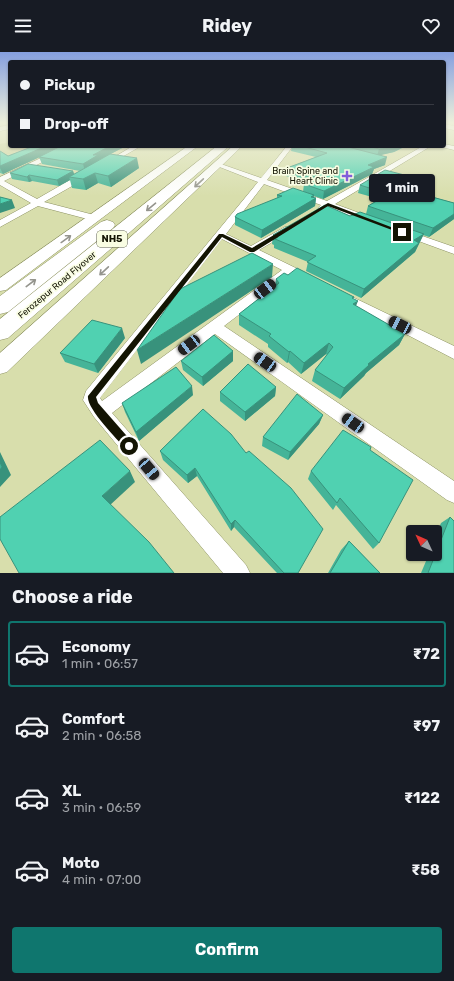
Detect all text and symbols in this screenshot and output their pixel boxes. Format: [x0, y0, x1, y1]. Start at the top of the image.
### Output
icon: menu [12, 15, 34, 37]
text: Ridey [202, 15, 252, 37]
icon: heart [420, 15, 442, 37]
text: Pickup [44, 76, 95, 94]
text: Drop-off [44, 115, 108, 133]
place label: Brain Spine and Heart Clinic [272, 166, 338, 186]
marker: Brain Spine and Heart Clinic [341, 170, 353, 182]
callout: 1 min [369, 174, 435, 202]
one-way arrow [194, 178, 205, 187]
text: 1 min [385, 180, 419, 195]
one-way arrow [146, 202, 156, 211]
route end [393, 223, 411, 241]
road number: NH5 [97, 231, 127, 247]
one-way arrow [60, 235, 71, 243]
street label: Ferozepur Road Flyover [16, 249, 98, 320]
one-way arrow [98, 266, 109, 275]
car [252, 277, 278, 301]
one-way arrow [25, 279, 36, 288]
car [387, 314, 413, 336]
car [176, 333, 202, 357]
car [252, 350, 278, 374]
car [340, 411, 366, 435]
route start [120, 437, 138, 455]
car [137, 456, 161, 482]
north arrow [406, 525, 442, 561]
map controls [406, 525, 442, 561]
text: Choose a ride [12, 586, 133, 608]
icon: car [14, 636, 50, 672]
text: Economy [62, 638, 131, 656]
text: ₹72 [413, 645, 440, 663]
text: 1 min · 06:57 [62, 656, 138, 671]
icon: car [14, 708, 50, 744]
text: Comfort [62, 710, 125, 728]
text: ₹97 [413, 717, 440, 735]
text: 2 min · 06:58 [62, 728, 141, 743]
icon: car [14, 780, 50, 816]
text: XL [62, 782, 81, 800]
text: ₹122 [404, 789, 440, 807]
text: 3 min · 06:59 [62, 800, 141, 815]
icon: car [14, 852, 50, 888]
text: Moto [62, 854, 100, 872]
text: ₹58 [411, 861, 440, 879]
text: 4 min · 07:00 [62, 872, 141, 887]
button: Confirm [12, 927, 442, 973]

